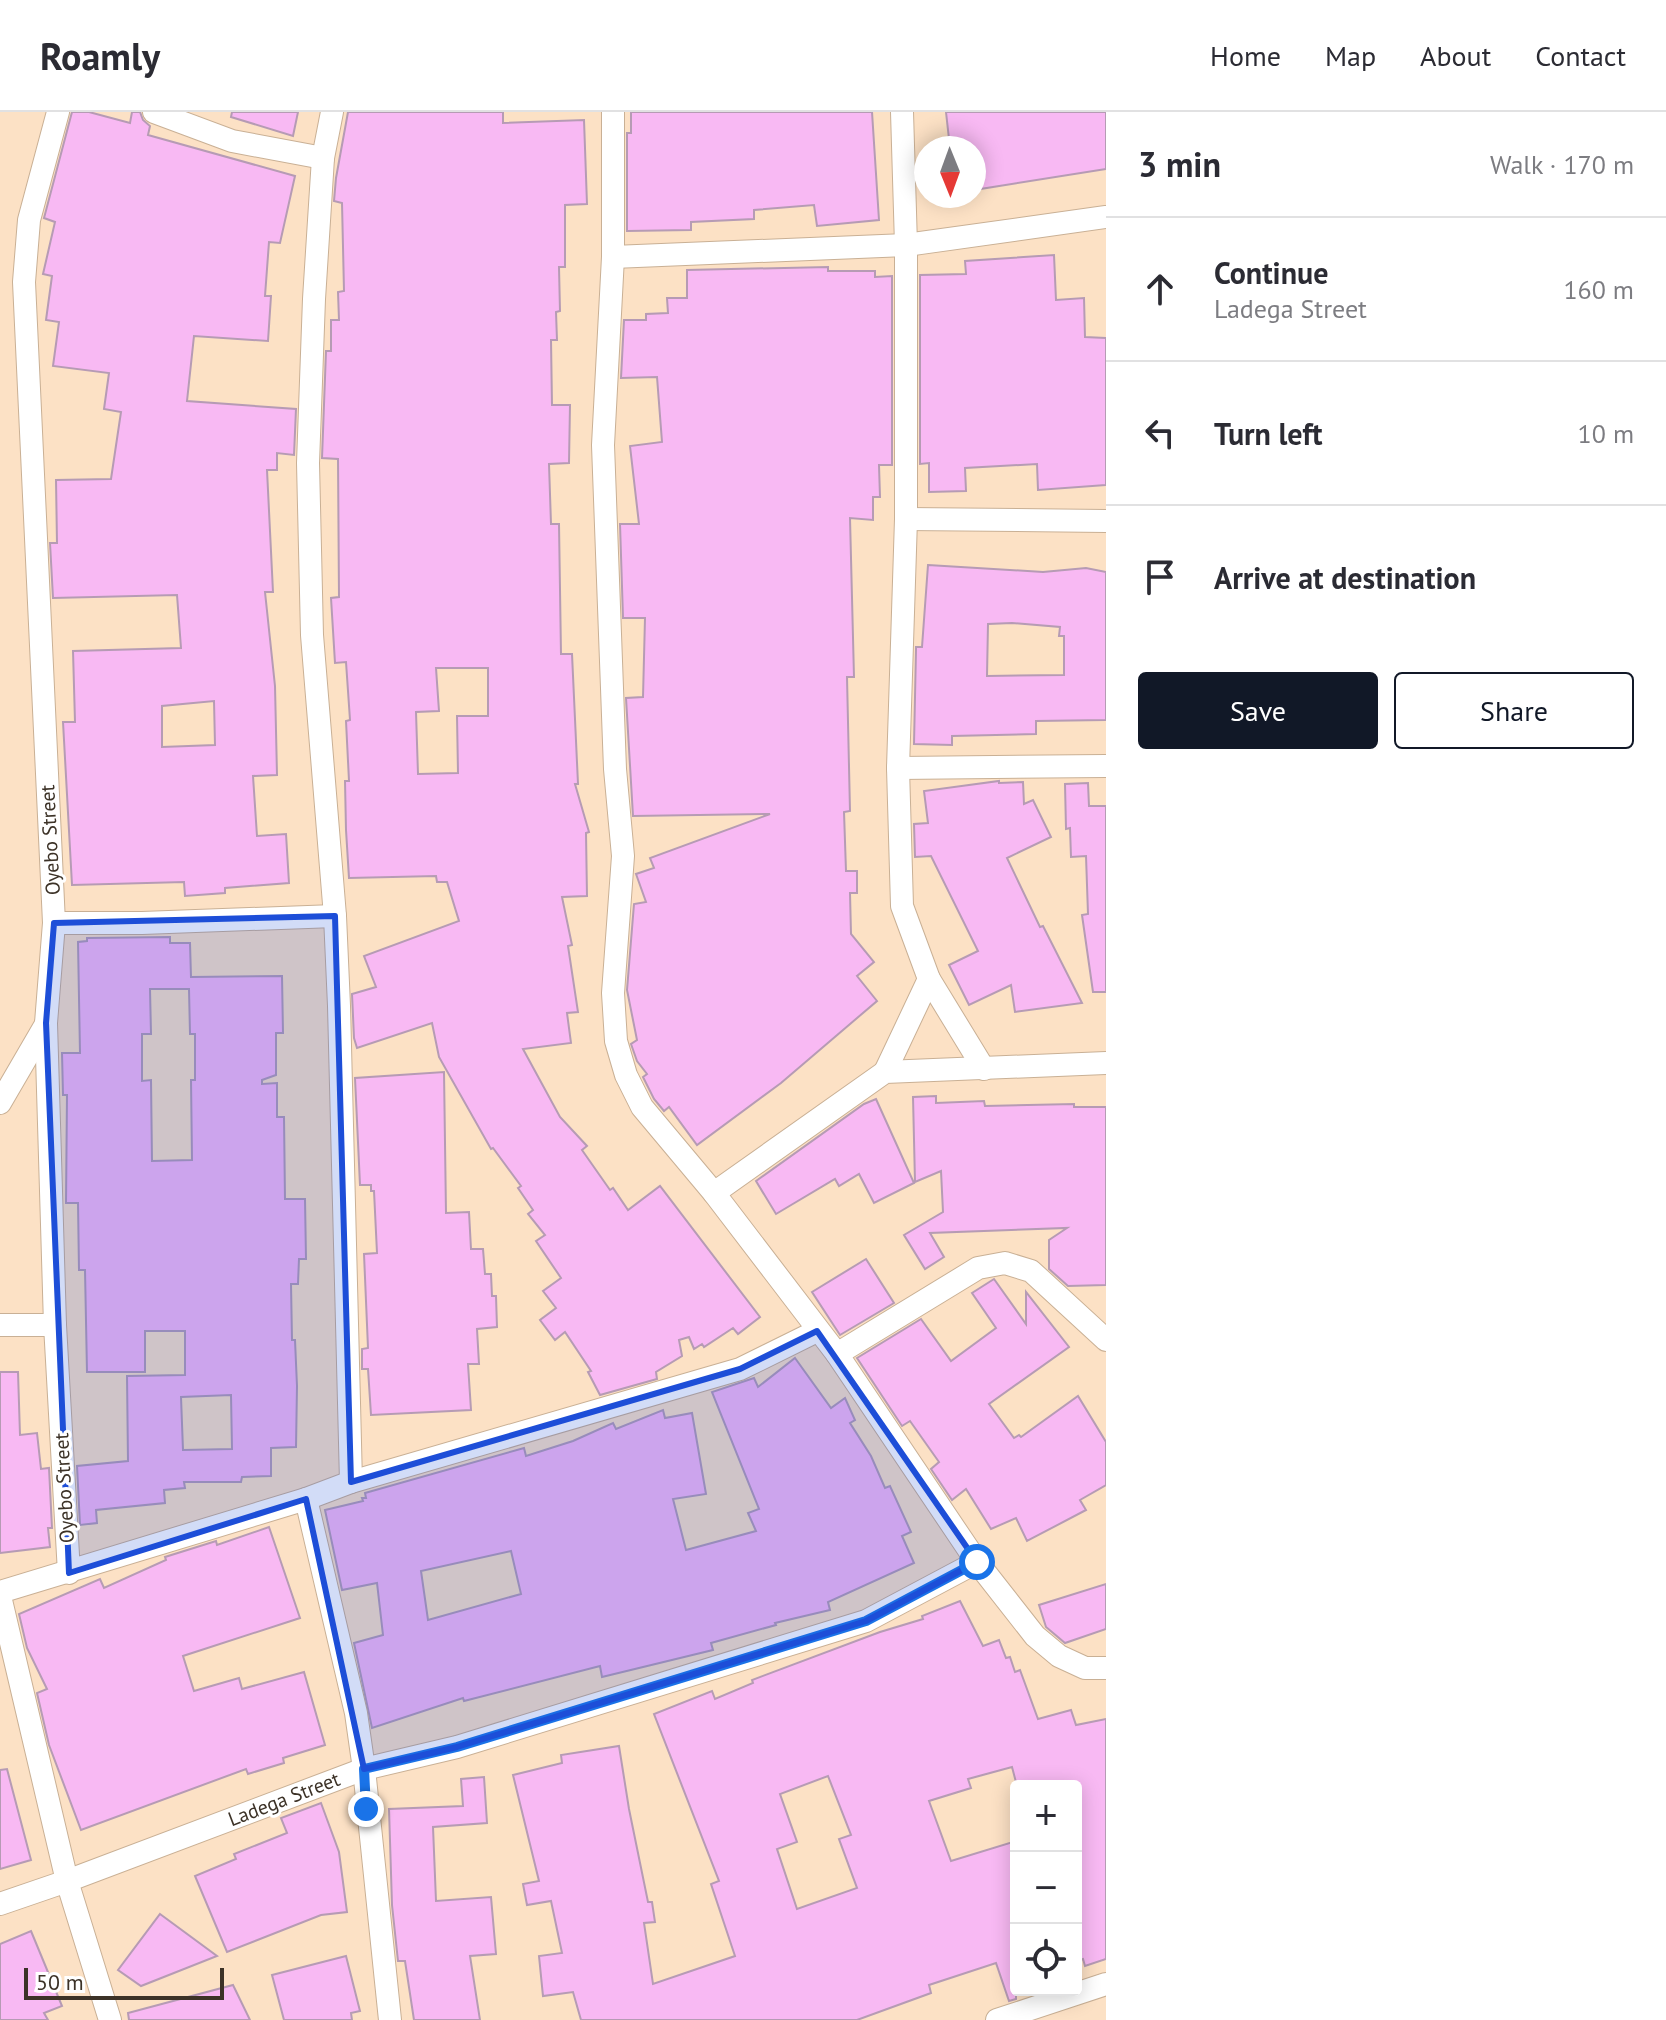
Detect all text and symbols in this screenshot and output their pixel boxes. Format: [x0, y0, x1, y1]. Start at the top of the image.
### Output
text: Roamly [40, 31, 160, 80]
text: Home [1210, 37, 1281, 74]
text: Map [1325, 37, 1376, 74]
text: About [1420, 37, 1491, 74]
text: Contact [1535, 37, 1626, 74]
north arrow [914, 136, 986, 208]
text: 3 min [1138, 142, 1221, 186]
text: Walk · 170 m [1490, 148, 1634, 181]
text: Continue [1214, 253, 1328, 292]
icon: ahead [1138, 267, 1182, 311]
text: 160 m [1563, 273, 1634, 306]
text: Ladega Street [1214, 292, 1367, 325]
icon: left [1138, 411, 1182, 455]
text: Turn left [1214, 414, 1322, 453]
text: 10 m [1578, 417, 1634, 450]
icon: arrive [1138, 555, 1182, 599]
text: Arrive at destination [1214, 558, 1476, 597]
button: Save [1138, 672, 1378, 749]
button: Share [1394, 672, 1634, 749]
street label: Oyebo Street [34, 784, 66, 896]
street label: Oyebo Street [48, 1432, 80, 1544]
route start [959, 1544, 995, 1580]
street label: Ladega Street [224, 1766, 344, 1832]
map controls [1010, 1780, 1082, 1996]
button: + [1010, 1780, 1082, 1852]
route end [348, 1791, 384, 1827]
button: − [1010, 1852, 1082, 1924]
button: locate [1010, 1924, 1082, 1996]
scale bar [24, 1964, 224, 2000]
text: 50 m [36, 1968, 84, 1996]

